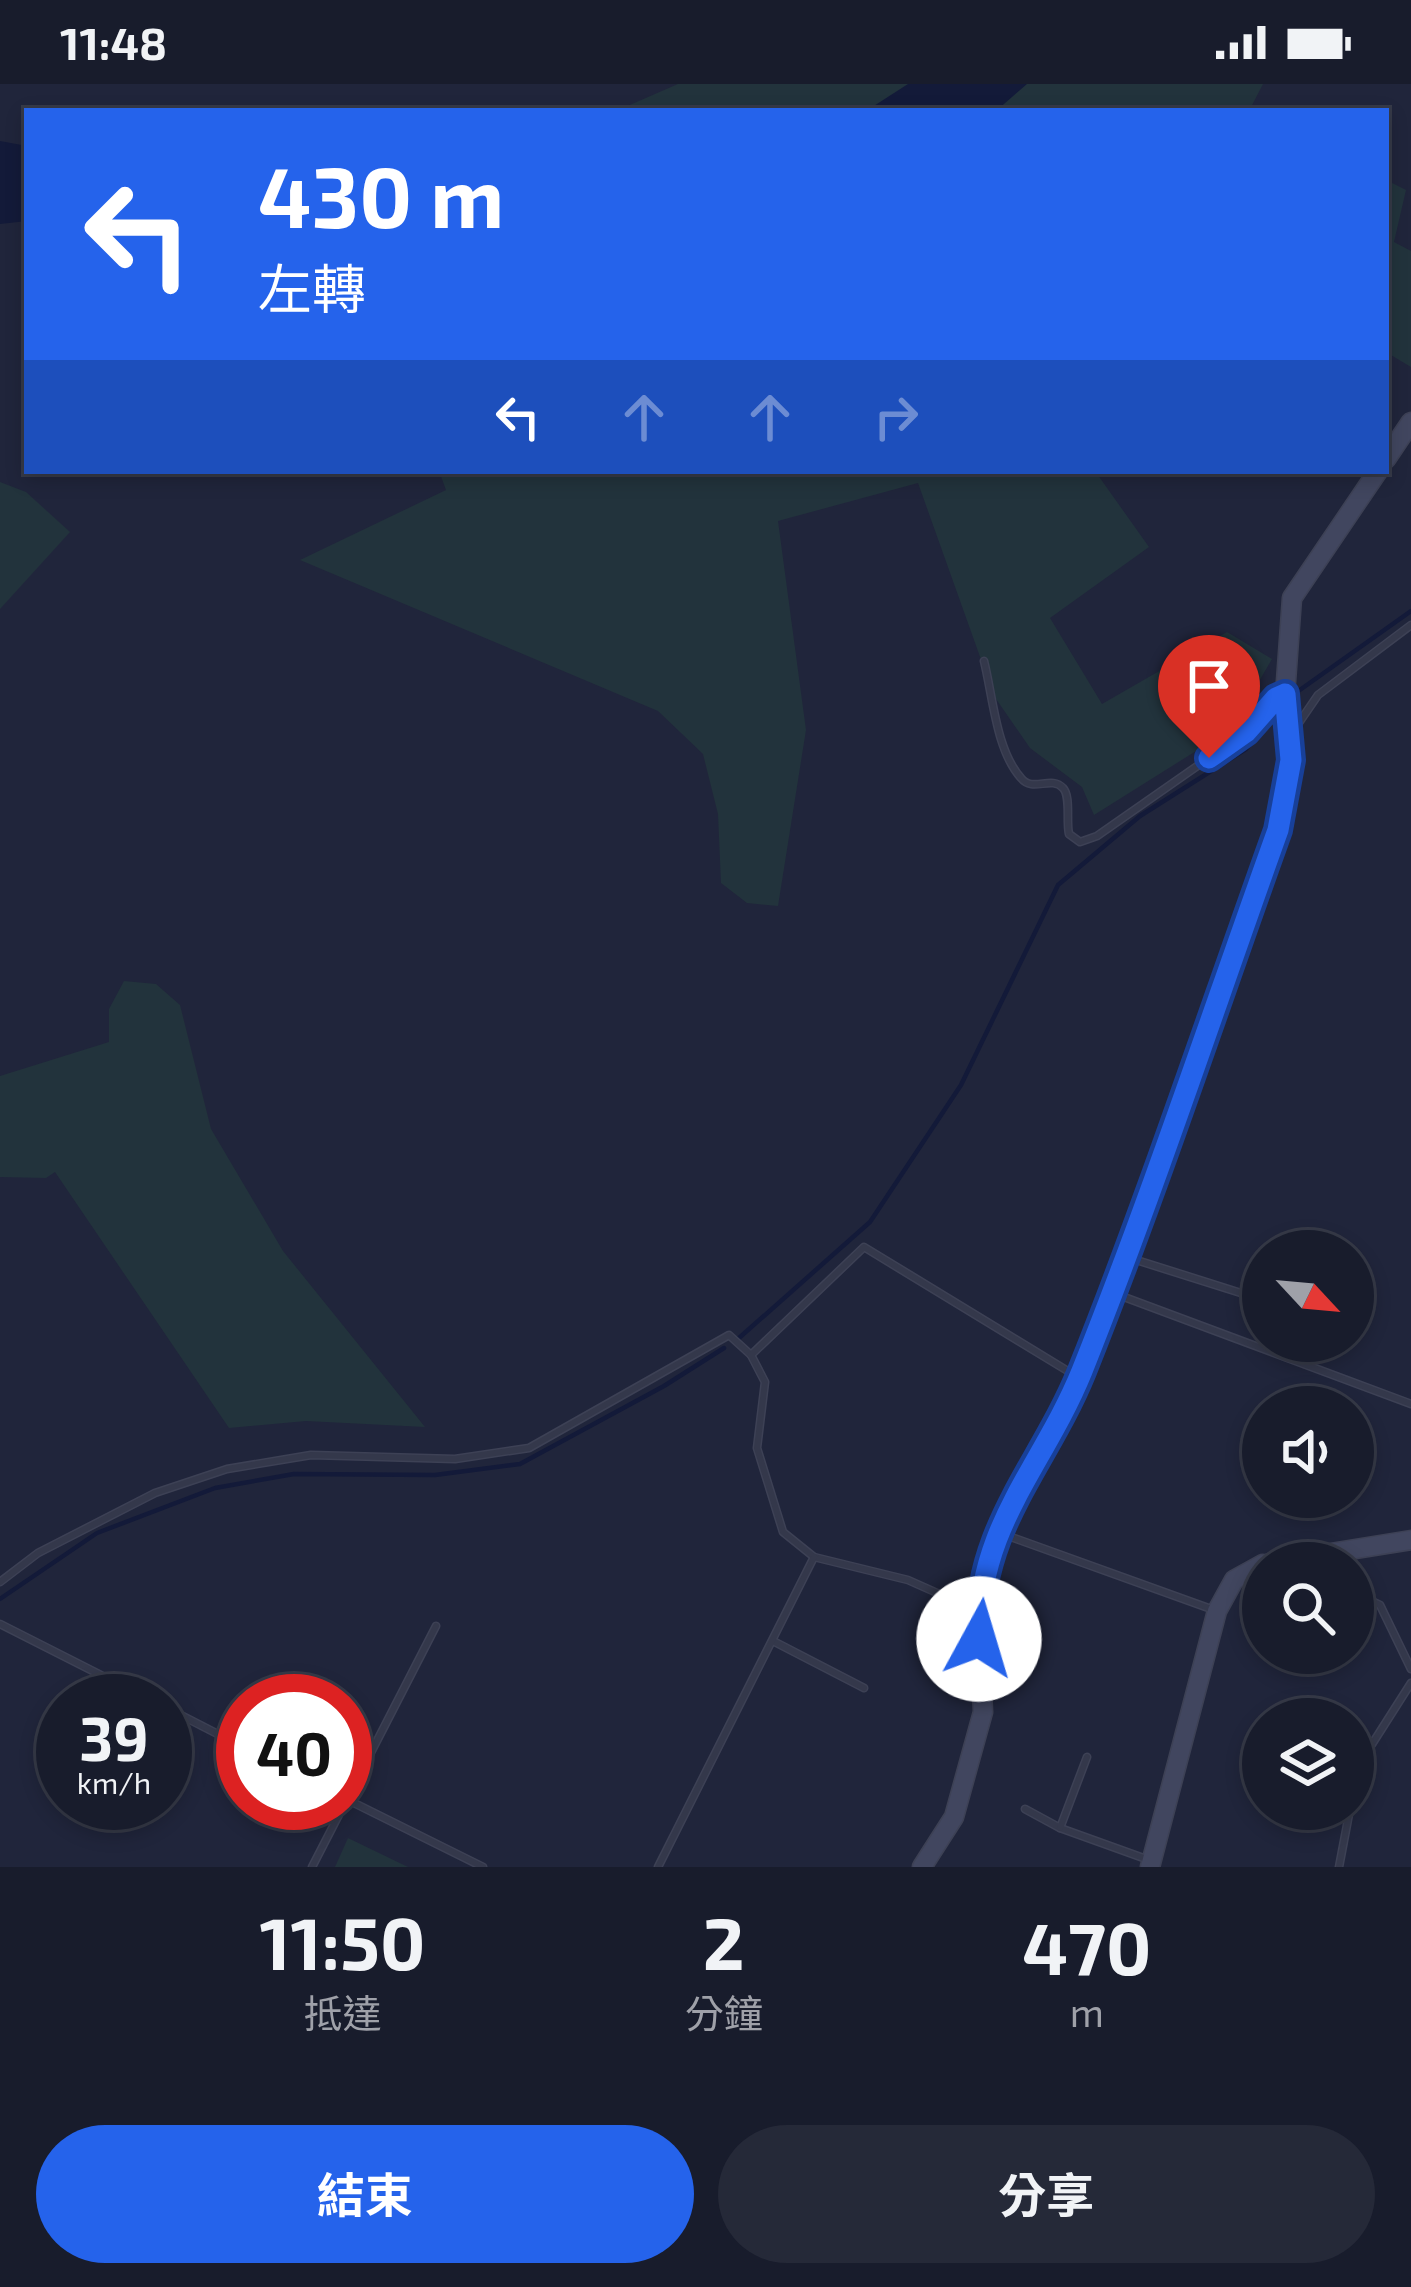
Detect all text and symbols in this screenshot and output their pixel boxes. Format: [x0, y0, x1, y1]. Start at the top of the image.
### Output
text: 11:48 [60, 15, 167, 69]
text: 430 m [258, 144, 504, 245]
icon: left [60, 156, 216, 312]
text: 左轉 [258, 255, 366, 320]
icon: left [485, 384, 551, 450]
icon: ahead [611, 384, 677, 450]
icon: ahead [737, 384, 803, 450]
icon: right [863, 384, 929, 450]
pin [1158, 635, 1260, 758]
icon: arrive [1176, 653, 1242, 719]
north arrow [1242, 1230, 1374, 1362]
map controls [1242, 1230, 1374, 1830]
button: sound [1242, 1386, 1374, 1518]
button: search [1242, 1542, 1374, 1674]
position arrow [916, 1576, 1042, 1702]
speed limit sign: 40 [216, 1674, 372, 1830]
button: layers [1242, 1698, 1374, 1830]
text: 39 [79, 1701, 149, 1773]
text: km/h [77, 1764, 151, 1800]
text: 11:50 [259, 1898, 425, 1984]
text: 2 [703, 1898, 745, 1984]
text: 470 [1022, 1903, 1152, 1989]
text: m [1070, 1988, 1104, 2035]
text: 抵達 [303, 1989, 381, 2036]
text: 分鐘 [685, 1989, 763, 2036]
button: 結束 [36, 2125, 694, 2263]
button: 分享 [718, 2125, 1375, 2263]

